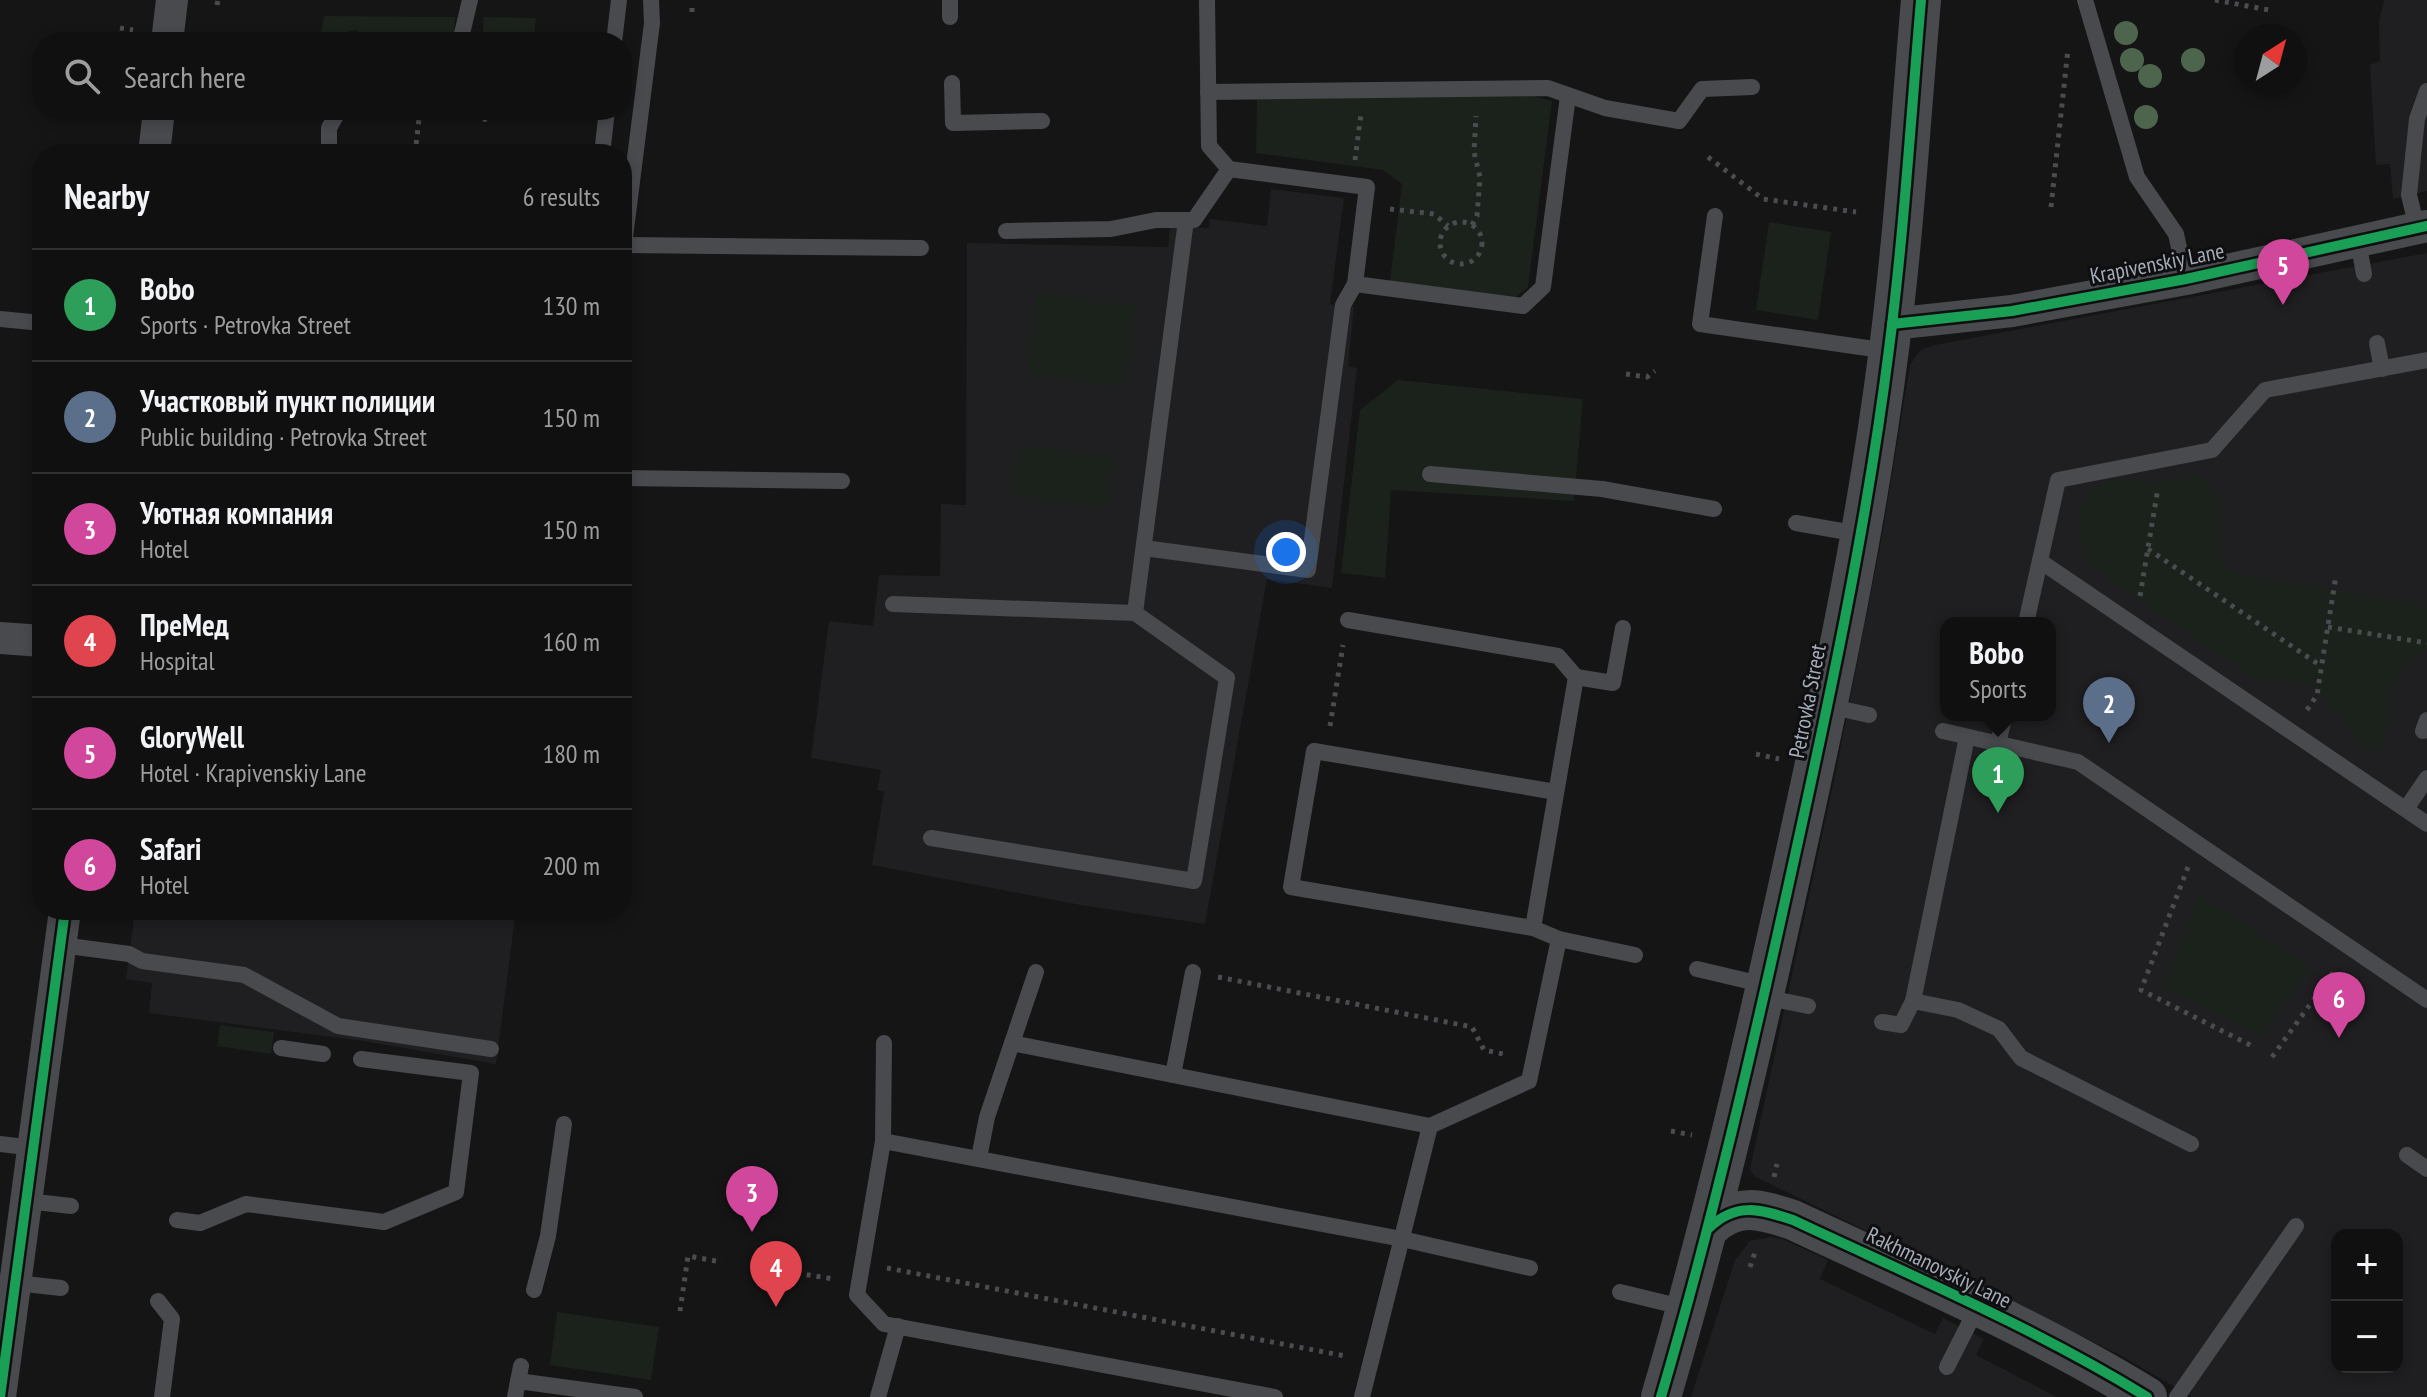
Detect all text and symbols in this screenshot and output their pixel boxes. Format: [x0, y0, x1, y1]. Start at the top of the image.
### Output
north arrow [2235, 24, 2307, 96]
search box [32, 32, 632, 120]
icon: search [60, 54, 104, 98]
text: Search here [124, 57, 246, 96]
text: Nearby [64, 174, 149, 218]
text: 6 results [523, 180, 600, 213]
street label: Krapivenskiy Lane [2087, 236, 2227, 290]
pin: 5 [2257, 239, 2309, 305]
text: Bobo [140, 269, 195, 308]
text: 1 [84, 289, 96, 322]
text: 130 m [542, 289, 600, 322]
text: Sports · Petrovka Street [140, 308, 351, 341]
text: Участковый пункт полиции [140, 381, 435, 420]
text: 2 [84, 401, 96, 434]
text: 150 m [542, 401, 600, 434]
text: Public building · Petrovka Street [140, 420, 427, 453]
text: Уютная компания [140, 493, 333, 532]
text: 3 [84, 513, 96, 546]
text: 150 m [542, 513, 600, 546]
text: Hotel [140, 532, 189, 565]
your location [1266, 532, 1306, 572]
text: ПреМед [140, 605, 229, 644]
popup [1940, 617, 2056, 721]
text: 4 [84, 625, 96, 658]
text: 160 m [542, 625, 600, 658]
text: Bobo [1969, 633, 2024, 672]
street label: Petrovka Street [1782, 641, 1832, 761]
text: Hospital [140, 644, 215, 677]
text: Sports [1969, 672, 2027, 705]
pin: 2 [2083, 677, 2135, 743]
text: GloryWell [140, 717, 244, 756]
text: 5 [84, 737, 96, 770]
text: 180 m [542, 737, 600, 770]
pin: 1 [1972, 747, 2024, 813]
text: Hotel · Krapivenskiy Lane [140, 756, 367, 789]
text: Safari [140, 829, 202, 868]
text: 6 [84, 849, 96, 882]
text: 200 m [542, 849, 600, 882]
text: Hotel [140, 868, 189, 901]
pin: 6 [2313, 972, 2365, 1038]
pin: 3 [726, 1166, 778, 1232]
street label: Rakhmanovskiy Lane [1862, 1220, 2016, 1314]
map controls [2331, 1229, 2403, 1373]
button: + [2331, 1229, 2403, 1301]
pin: 4 [750, 1241, 802, 1307]
button: − [2331, 1301, 2403, 1373]

